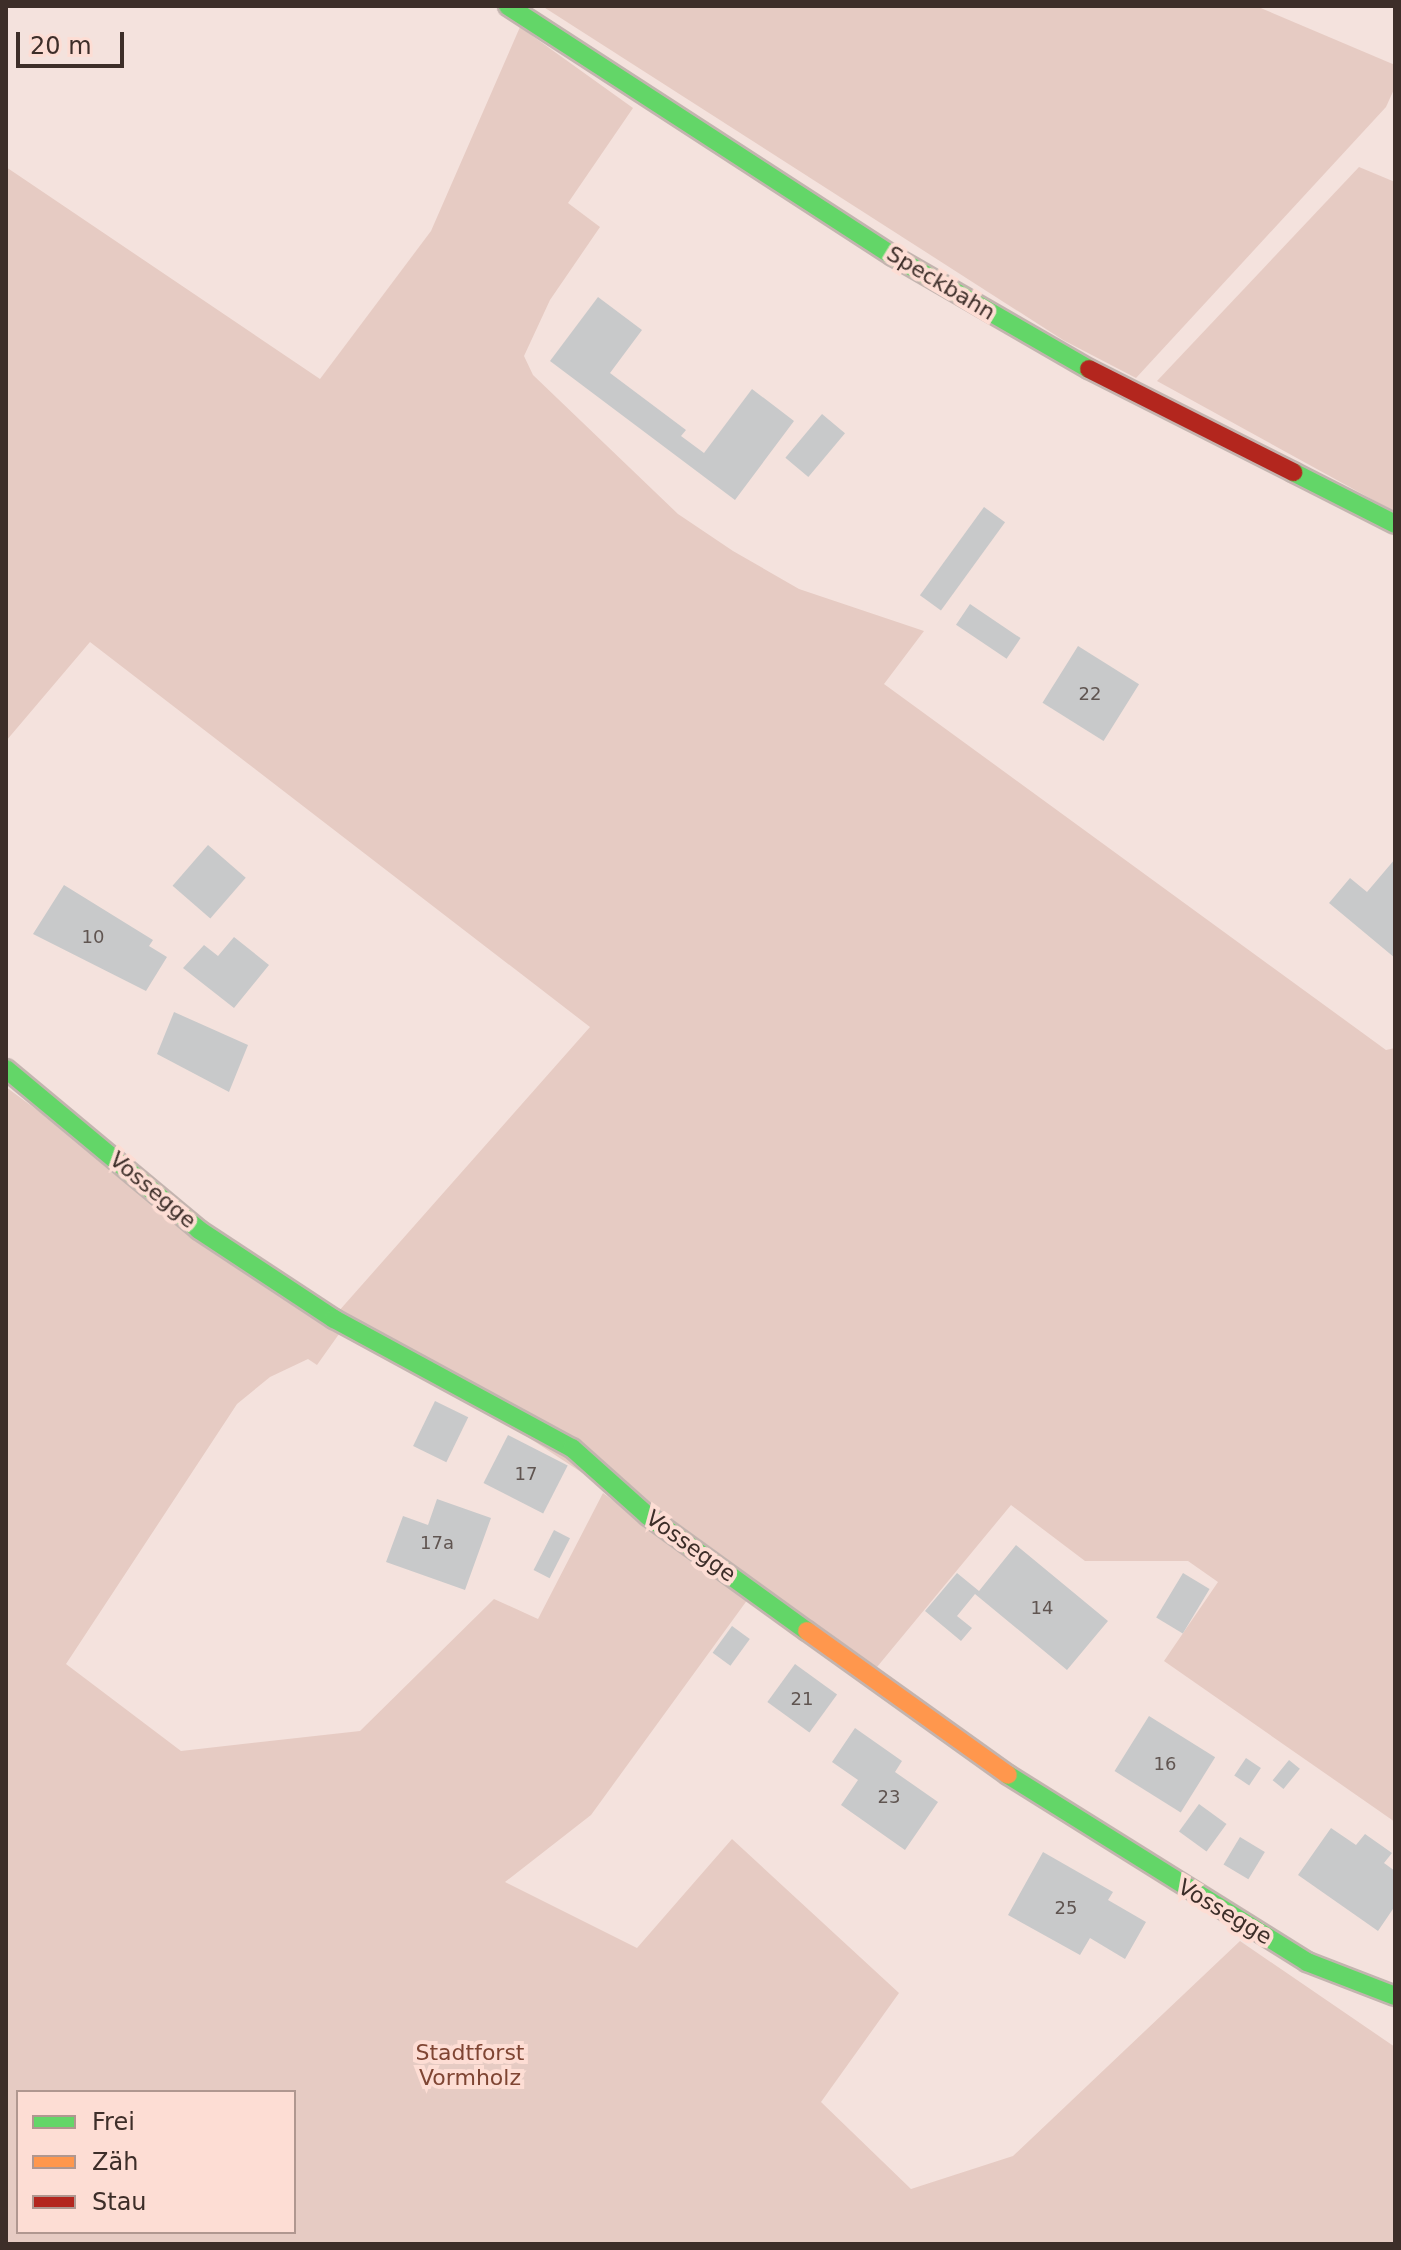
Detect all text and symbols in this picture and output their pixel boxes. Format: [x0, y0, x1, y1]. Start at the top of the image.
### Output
scale bar [20, 16, 128, 66]
text: 20 m [30, 32, 92, 60]
street label: Speckbahn [882, 240, 1000, 326]
house number: 22 [1079, 683, 1101, 705]
house number: 10 [82, 926, 104, 948]
street label: Vossegge [104, 1146, 202, 1234]
house number: 17 [515, 1463, 537, 1485]
street label: Vossegge [641, 1505, 741, 1587]
house number: 17a [420, 1532, 454, 1554]
house number: 14 [1031, 1597, 1053, 1619]
house number: 21 [791, 1688, 813, 1710]
house number: 16 [1154, 1753, 1176, 1775]
house number: 23 [878, 1786, 900, 1808]
street label: Vossegge [1173, 1874, 1277, 1950]
house number: 25 [1055, 1897, 1077, 1919]
park label: Stadtforst Vormholz [415, 2039, 525, 2090]
legend [16, 2090, 296, 2234]
text: Frei [92, 2108, 135, 2136]
text: Zäh [92, 2148, 138, 2176]
text: Stau [92, 2188, 147, 2216]

